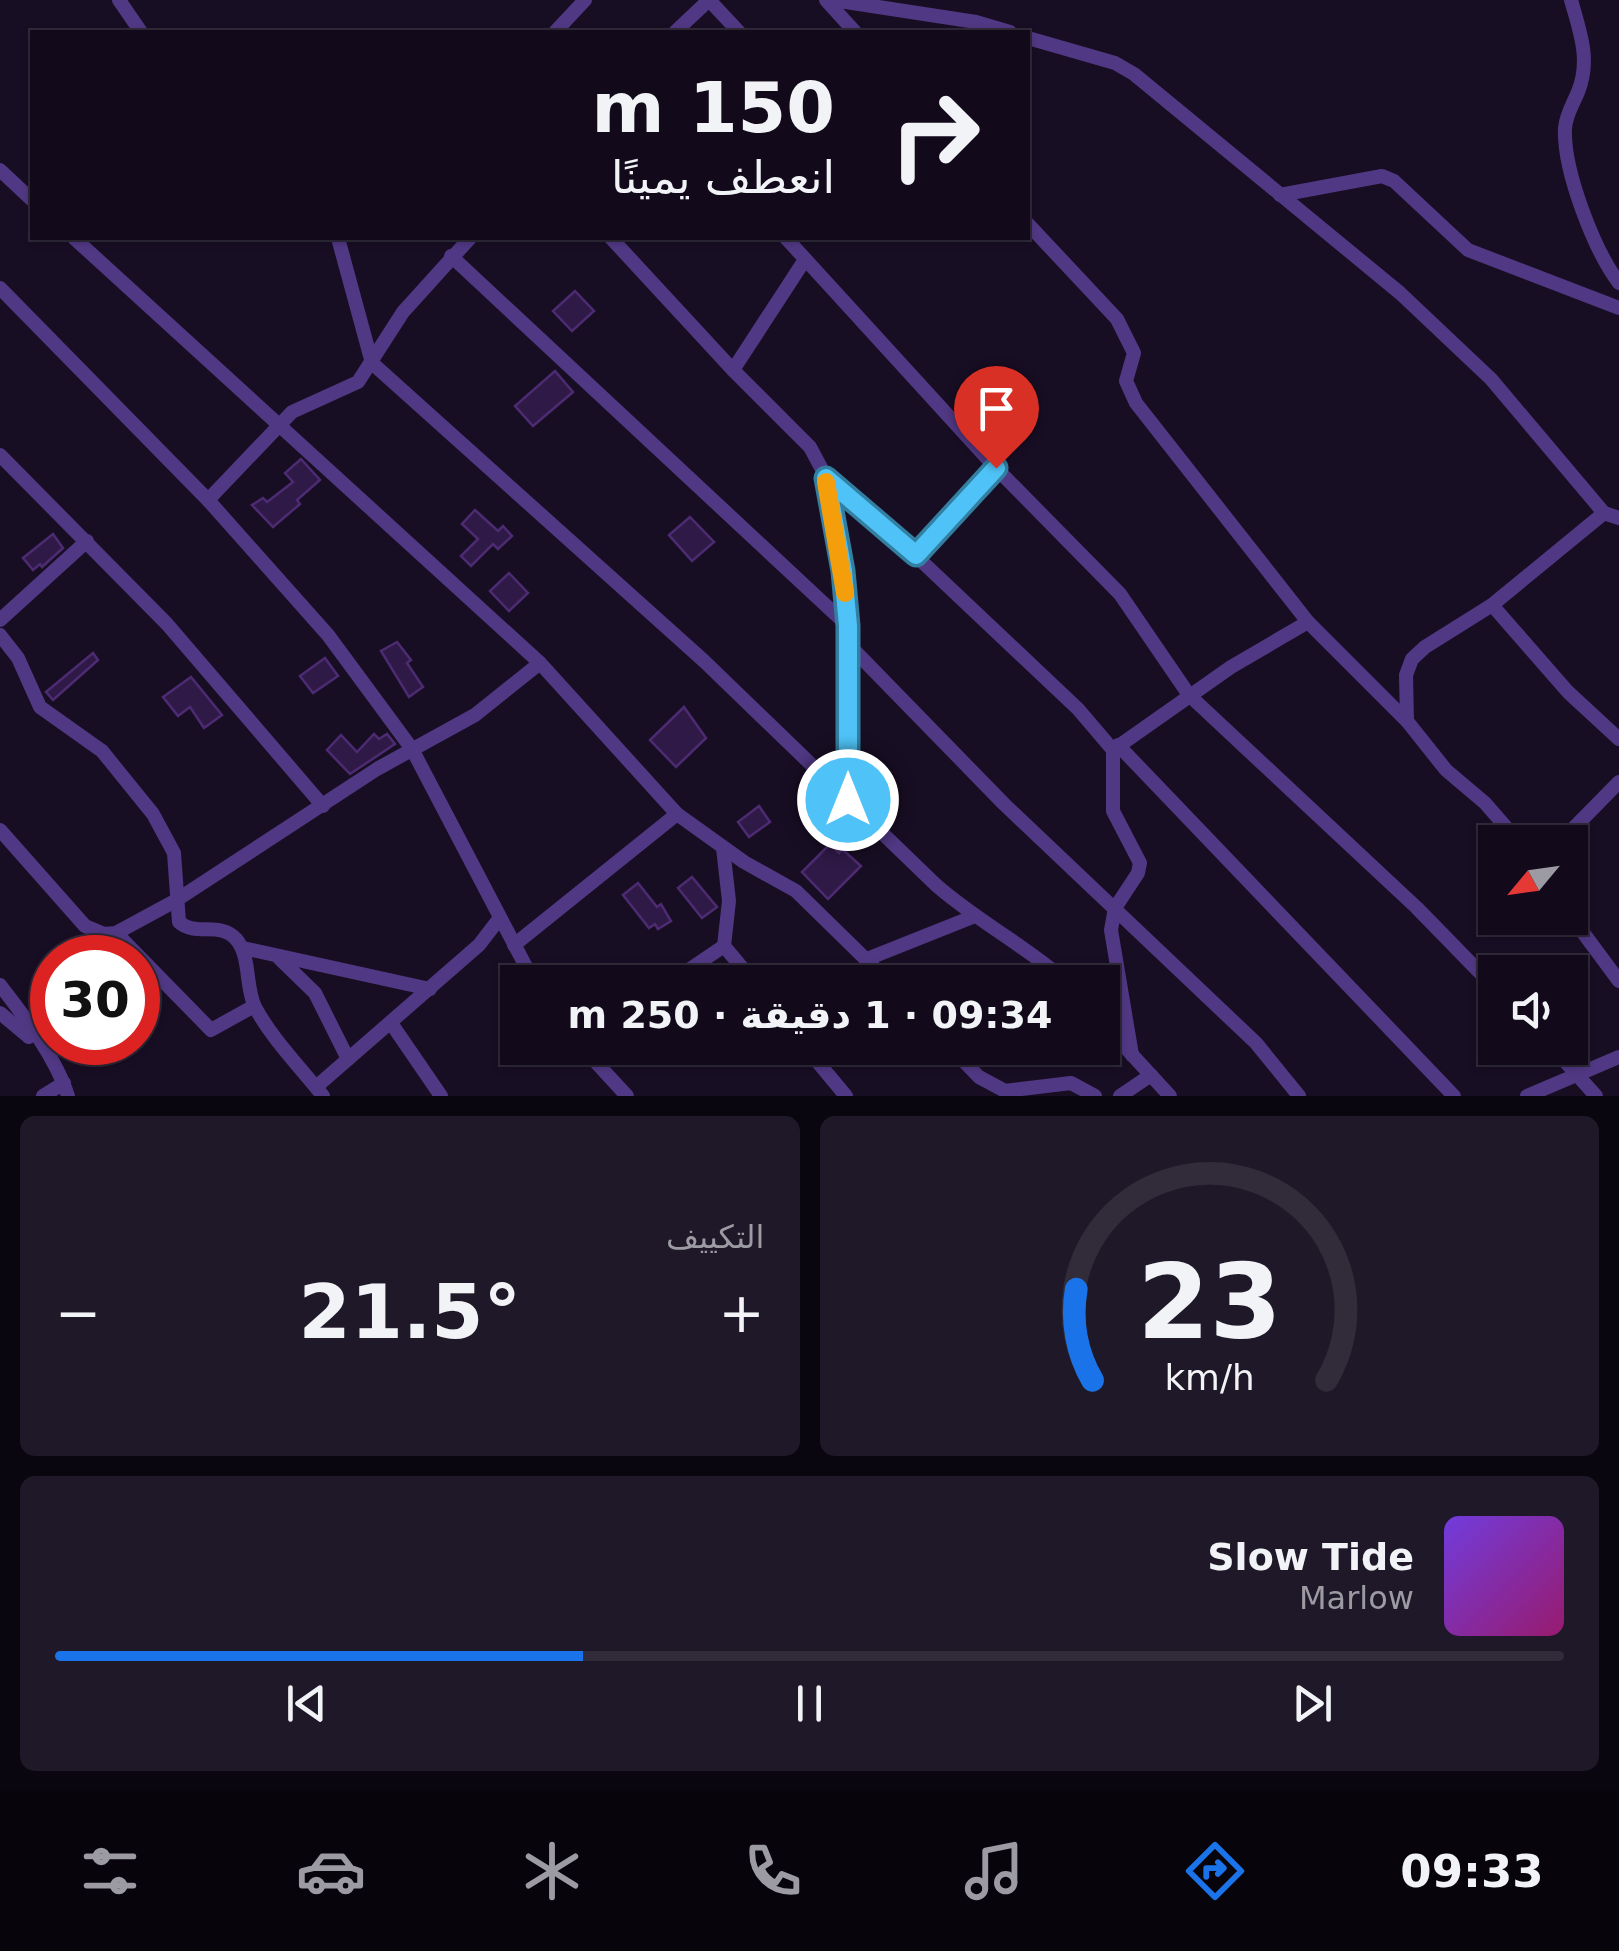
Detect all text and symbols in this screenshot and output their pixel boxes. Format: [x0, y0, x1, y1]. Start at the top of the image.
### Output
text: 150 m [592, 67, 835, 149]
icon: right [870, 70, 1000, 200]
text: انعطف يمينًا [611, 151, 835, 204]
pin [954, 366, 1039, 469]
icon: arrive [969, 381, 1024, 436]
position arrow [796, 748, 900, 852]
north arrow [1478, 825, 1588, 935]
map controls [1478, 825, 1588, 1065]
speed limit sign: 30 [30, 935, 160, 1065]
button: sound [1478, 955, 1588, 1065]
text: 09:34 · 1 دقيقة · 250 m [568, 993, 1052, 1037]
text: التكييف [666, 1218, 765, 1256]
text: 23 [1137, 1241, 1282, 1363]
text: 21.5° [298, 1268, 521, 1356]
text: − [55, 1281, 101, 1345]
text: + [718, 1281, 764, 1345]
text: km/h [1164, 1357, 1254, 1398]
text: Slow Tide [1207, 1535, 1414, 1579]
text: Marlow [1299, 1579, 1414, 1617]
icon: previous [279, 1676, 334, 1731]
icon: pause [782, 1676, 837, 1731]
icon: next [1285, 1676, 1340, 1731]
icon: filters [75, 1836, 145, 1906]
icon: car [296, 1836, 366, 1906]
icon: climate [517, 1836, 587, 1906]
icon: phone [738, 1836, 808, 1906]
icon: music [959, 1836, 1029, 1906]
icon: directions [1180, 1836, 1250, 1906]
text: 09:33 [1400, 1845, 1544, 1898]

